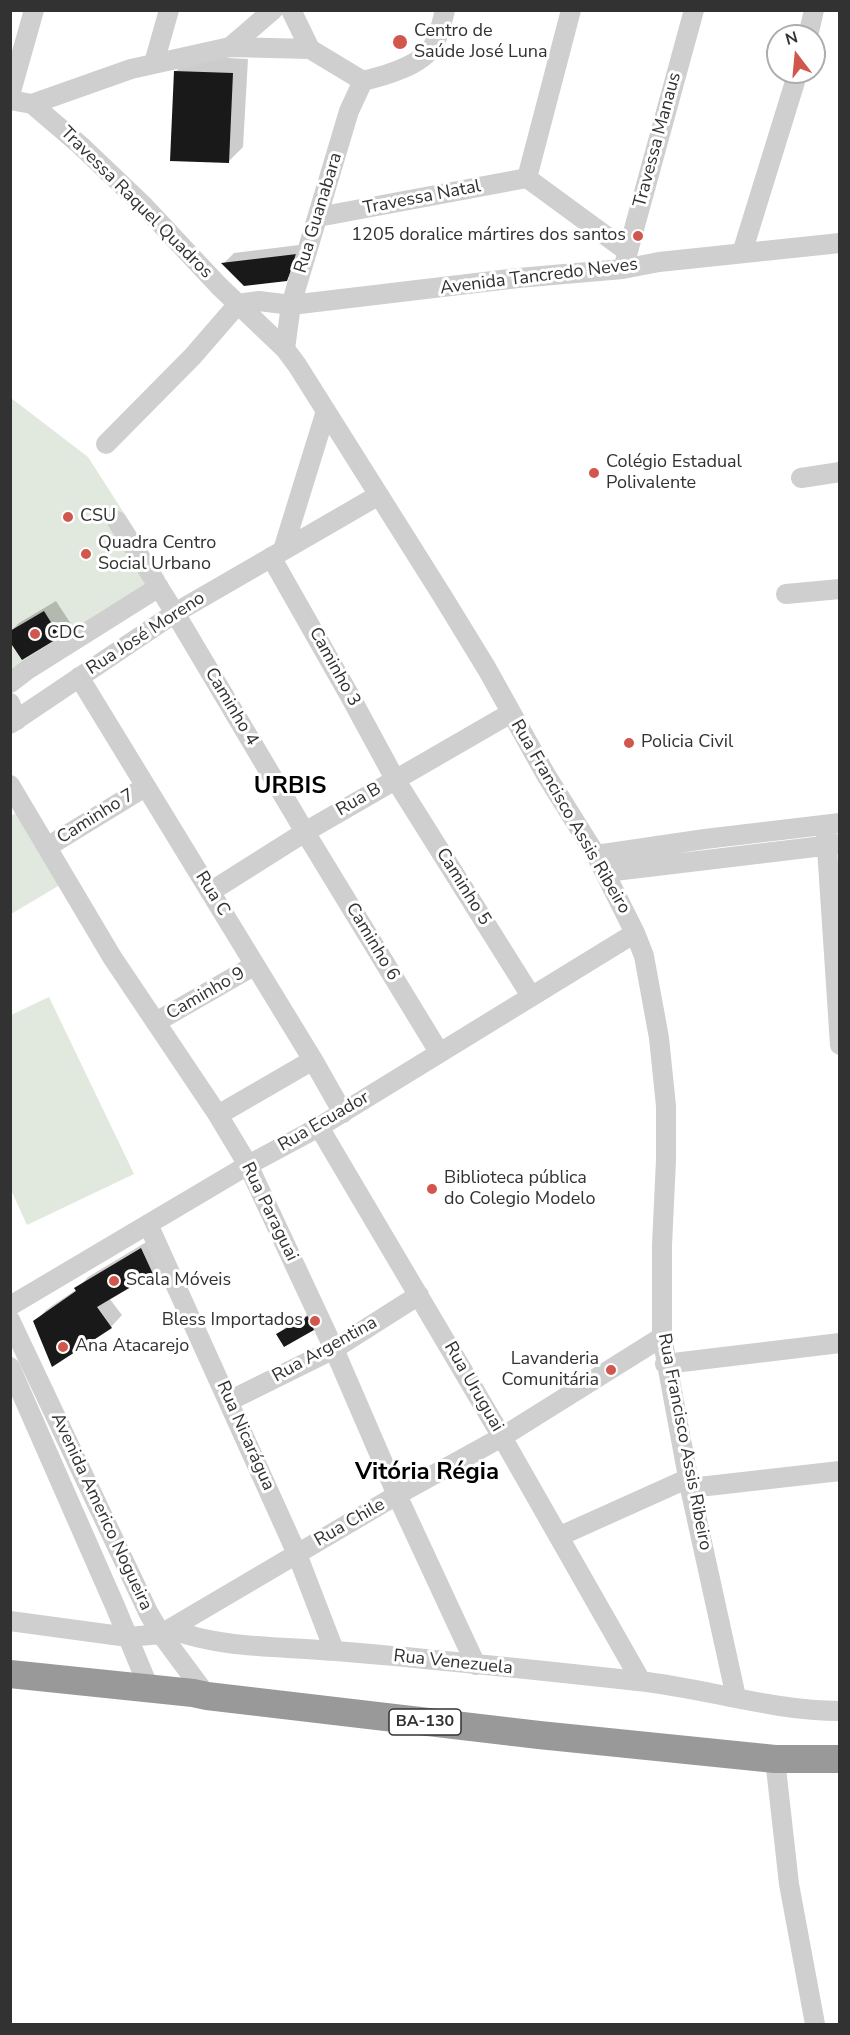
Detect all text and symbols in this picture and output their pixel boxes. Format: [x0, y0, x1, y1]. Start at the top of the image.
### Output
place label: Centro de Saúde José Luna [414, 21, 548, 63]
north arrow [766, 24, 826, 84]
text: N [783, 26, 800, 51]
marker: Centro de Saúde José Luna [391, 33, 409, 51]
street label: Travessa Manaus [630, 70, 686, 210]
street label: Travessa Raquel Quadros [56, 123, 216, 283]
street label: Rua Guanabara [290, 150, 348, 276]
street label: Travessa Natal [361, 176, 483, 220]
place label: 1205 doralice mártires dos santos [351, 225, 626, 247]
marker: 1205 doralice mártires dos santos [631, 229, 645, 243]
street label: Avenida Tancredo Neves [439, 254, 639, 300]
place label: Colégio Estadual Polivalente [606, 452, 742, 494]
marker: Colégio Estadual Polivalente [587, 466, 601, 480]
place label: CSU [80, 506, 116, 528]
marker: CSU [61, 510, 75, 524]
place label: Quadra Centro Social Urbano [98, 533, 216, 576]
marker: Quadra Centro Social Urbano [79, 547, 93, 561]
street label: Rua José Moreno [83, 588, 209, 680]
place label: CDC [47, 623, 85, 645]
street label: Caminho 3 [304, 624, 364, 710]
marker: CDC [28, 627, 42, 641]
street label: Caminho 4 [199, 664, 263, 750]
street label: Rua Francisco Assis Ribeiro [505, 716, 635, 918]
place label: Policia Civil [641, 732, 733, 754]
marker: Policia Civil [622, 736, 636, 750]
district label: URBIS [254, 773, 326, 801]
street label: Rua B [333, 779, 385, 821]
street label: Caminho 7 [53, 785, 139, 849]
street label: Caminho 5 [431, 844, 495, 930]
street label: Rua C [190, 868, 234, 920]
street label: Caminho 6 [340, 899, 404, 985]
street label: Caminho 9 [163, 963, 249, 1025]
street label: Rua Ecuador [275, 1087, 373, 1157]
street label: Rua Paraguai [236, 1159, 302, 1265]
place label: Biblioteca pública do Colegio Modelo [444, 1168, 596, 1210]
marker: Biblioteca pública do Colegio Modelo [425, 1182, 439, 1196]
place label: Scala Móveis [126, 1270, 231, 1292]
marker: Scala Móveis [107, 1274, 121, 1288]
place label: Bless Importados [162, 1310, 303, 1332]
street label: Rua Argentina [269, 1312, 381, 1388]
marker: Bless Importados [308, 1314, 322, 1328]
street label: Rua Francisco Assis Ribeiro [652, 1332, 716, 1552]
place label: Ana Atacarejo [75, 1336, 189, 1358]
street label: Rua Uruguai [439, 1338, 507, 1436]
marker: Ana Atacarejo [56, 1340, 70, 1354]
place label: Lavanderia Comunitária [502, 1349, 599, 1392]
marker: Lavanderia Comunitária [604, 1363, 618, 1377]
street label: Rua Nicarágua [211, 1378, 279, 1494]
street label: Avenida Americo Nogueira [46, 1410, 156, 1614]
district label: Vitória Régia [355, 1459, 499, 1487]
street label: Rua Chile [311, 1494, 389, 1552]
street label: Rua Venezuela [392, 1646, 514, 1680]
road number: BA-130 [389, 1709, 461, 1735]

